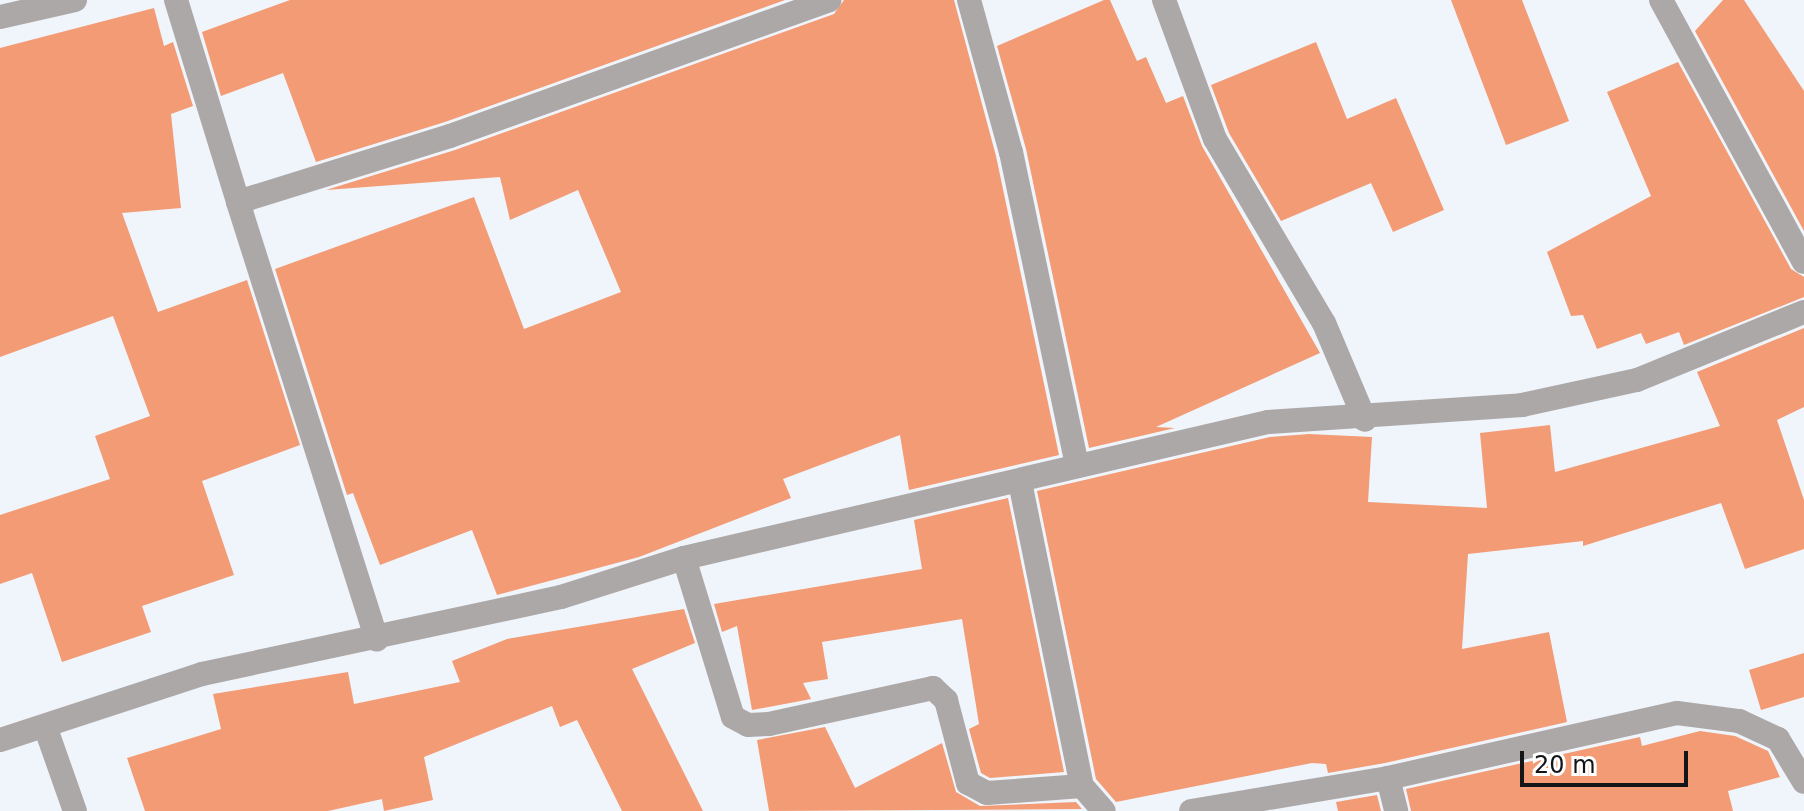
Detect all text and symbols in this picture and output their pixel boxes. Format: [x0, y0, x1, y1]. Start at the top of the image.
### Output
scale bar [1524, 735, 1692, 785]
text: 20 m [1534, 751, 1596, 779]

